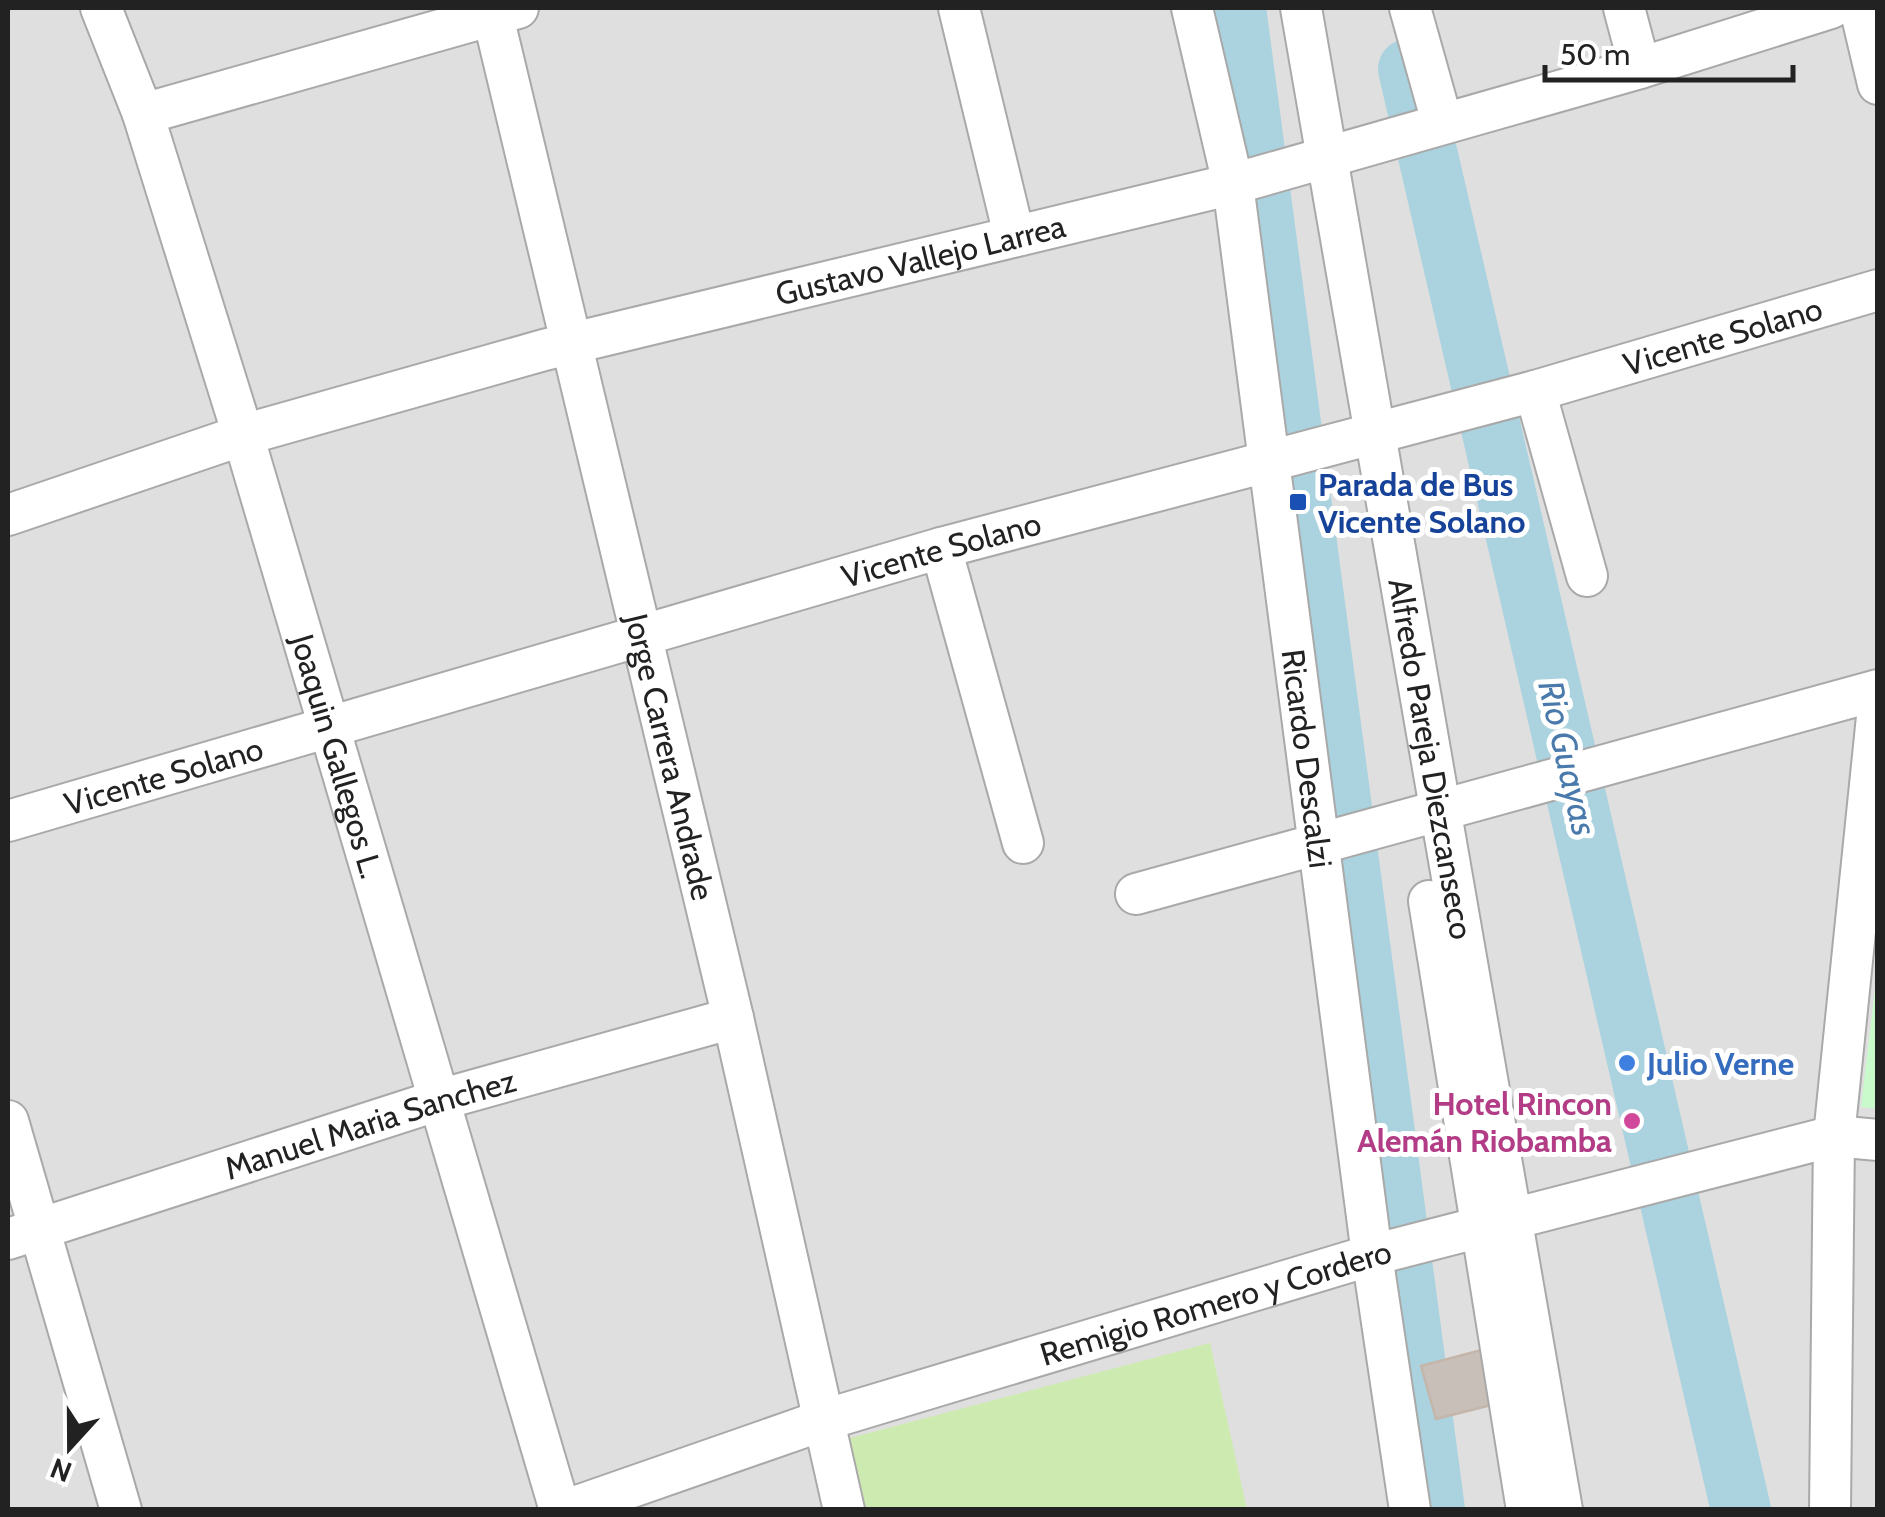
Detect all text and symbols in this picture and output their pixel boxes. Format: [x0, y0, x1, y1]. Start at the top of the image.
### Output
scale bar [1545, 20, 1792, 82]
text: 50 m [1560, 36, 1630, 73]
street label: Gustavo Vallejo Larrea [771, 205, 1070, 313]
street label: Vicente Solano [1619, 288, 1826, 383]
place label: Parada de Bus Vicente Solano [1318, 465, 1525, 541]
marker: Parada de Bus Vicente Solano [1287, 491, 1309, 513]
street label: Vicente Solano [837, 503, 1045, 596]
street label: Alfredo Pareja Diezcanseco [1381, 575, 1482, 942]
street label: Jorge Carrera Andrade [617, 609, 724, 904]
street label: Joaquin Gallegos L. [283, 629, 392, 883]
street label: Ricardo Descalzi [1274, 647, 1341, 870]
water label: Rio Guayas [1529, 676, 1607, 840]
street label: Vicente Solano [60, 728, 267, 823]
place label: Julio Verne [1646, 1044, 1794, 1083]
marker: Julio Verne [1616, 1052, 1638, 1074]
street label: Manuel Maria Sanchez [219, 1060, 520, 1187]
place label: Hotel Rincon Alemán Riobamba [1357, 1084, 1612, 1160]
marker: Hotel Rincon Alemán Riobamba [1621, 1110, 1643, 1132]
street label: Remigio Romero y Cordero [1035, 1231, 1395, 1373]
north arrow [20, 1397, 120, 1497]
text: N [46, 1451, 76, 1490]

